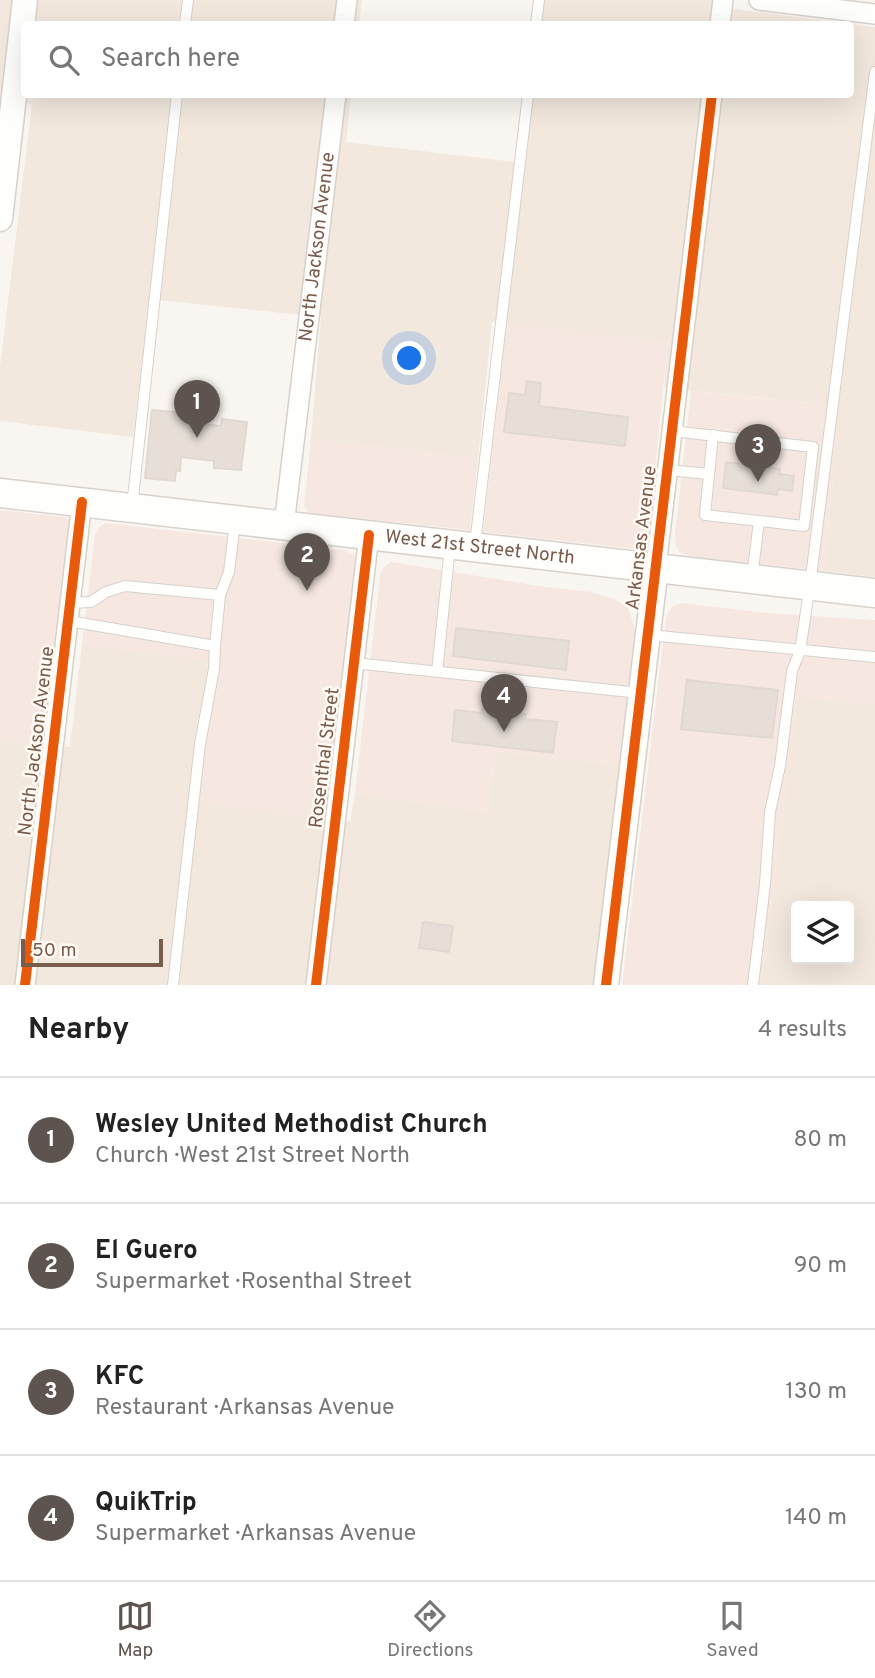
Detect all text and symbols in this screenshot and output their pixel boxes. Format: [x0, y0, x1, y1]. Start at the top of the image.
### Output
search box [21, 21, 854, 98]
icon: search [45, 41, 83, 79]
text: Search here [101, 43, 240, 76]
street label: North Jackson Avenue [294, 151, 341, 343]
your location [392, 341, 426, 375]
pin: 1 [174, 380, 220, 438]
pin: 3 [735, 424, 781, 482]
street label: Arkansas Avenue [621, 464, 663, 612]
street label: West 21st Street North [384, 525, 576, 571]
pin: 2 [284, 533, 330, 591]
street label: North Jackson Avenue [13, 645, 61, 837]
pin: 4 [481, 674, 527, 732]
street label: Rosenthal Street [304, 686, 346, 830]
map controls [791, 901, 854, 964]
button: layers [791, 901, 854, 964]
scale bar [21, 936, 163, 968]
text: 50 m [32, 939, 77, 963]
text: Nearby [28, 1012, 129, 1049]
text: 4 results [758, 1016, 847, 1045]
text: Wesley United Methodist Church [95, 1109, 488, 1142]
text: 1 [46, 1126, 56, 1155]
text: 80 m [794, 1126, 847, 1155]
text: Church · West 21st Street North [95, 1142, 410, 1171]
text: El Guero [95, 1235, 198, 1268]
text: 2 [44, 1252, 58, 1281]
text: 90 m [794, 1252, 847, 1281]
text: Supermarket · Rosenthal Street [95, 1268, 412, 1297]
text: KFC [95, 1361, 144, 1394]
text: 3 [44, 1378, 58, 1407]
text: 130 m [785, 1378, 847, 1407]
text: Restaurant · Arkansas Avenue [95, 1394, 394, 1423]
text: QuikTrip [95, 1487, 197, 1520]
text: 4 [44, 1504, 58, 1533]
text: 140 m [785, 1504, 847, 1533]
text: Supermarket · Arkansas Avenue [95, 1520, 416, 1549]
tab: Map [116, 1597, 154, 1663]
tab: Directions [387, 1597, 474, 1663]
tab: Saved [706, 1597, 759, 1663]

